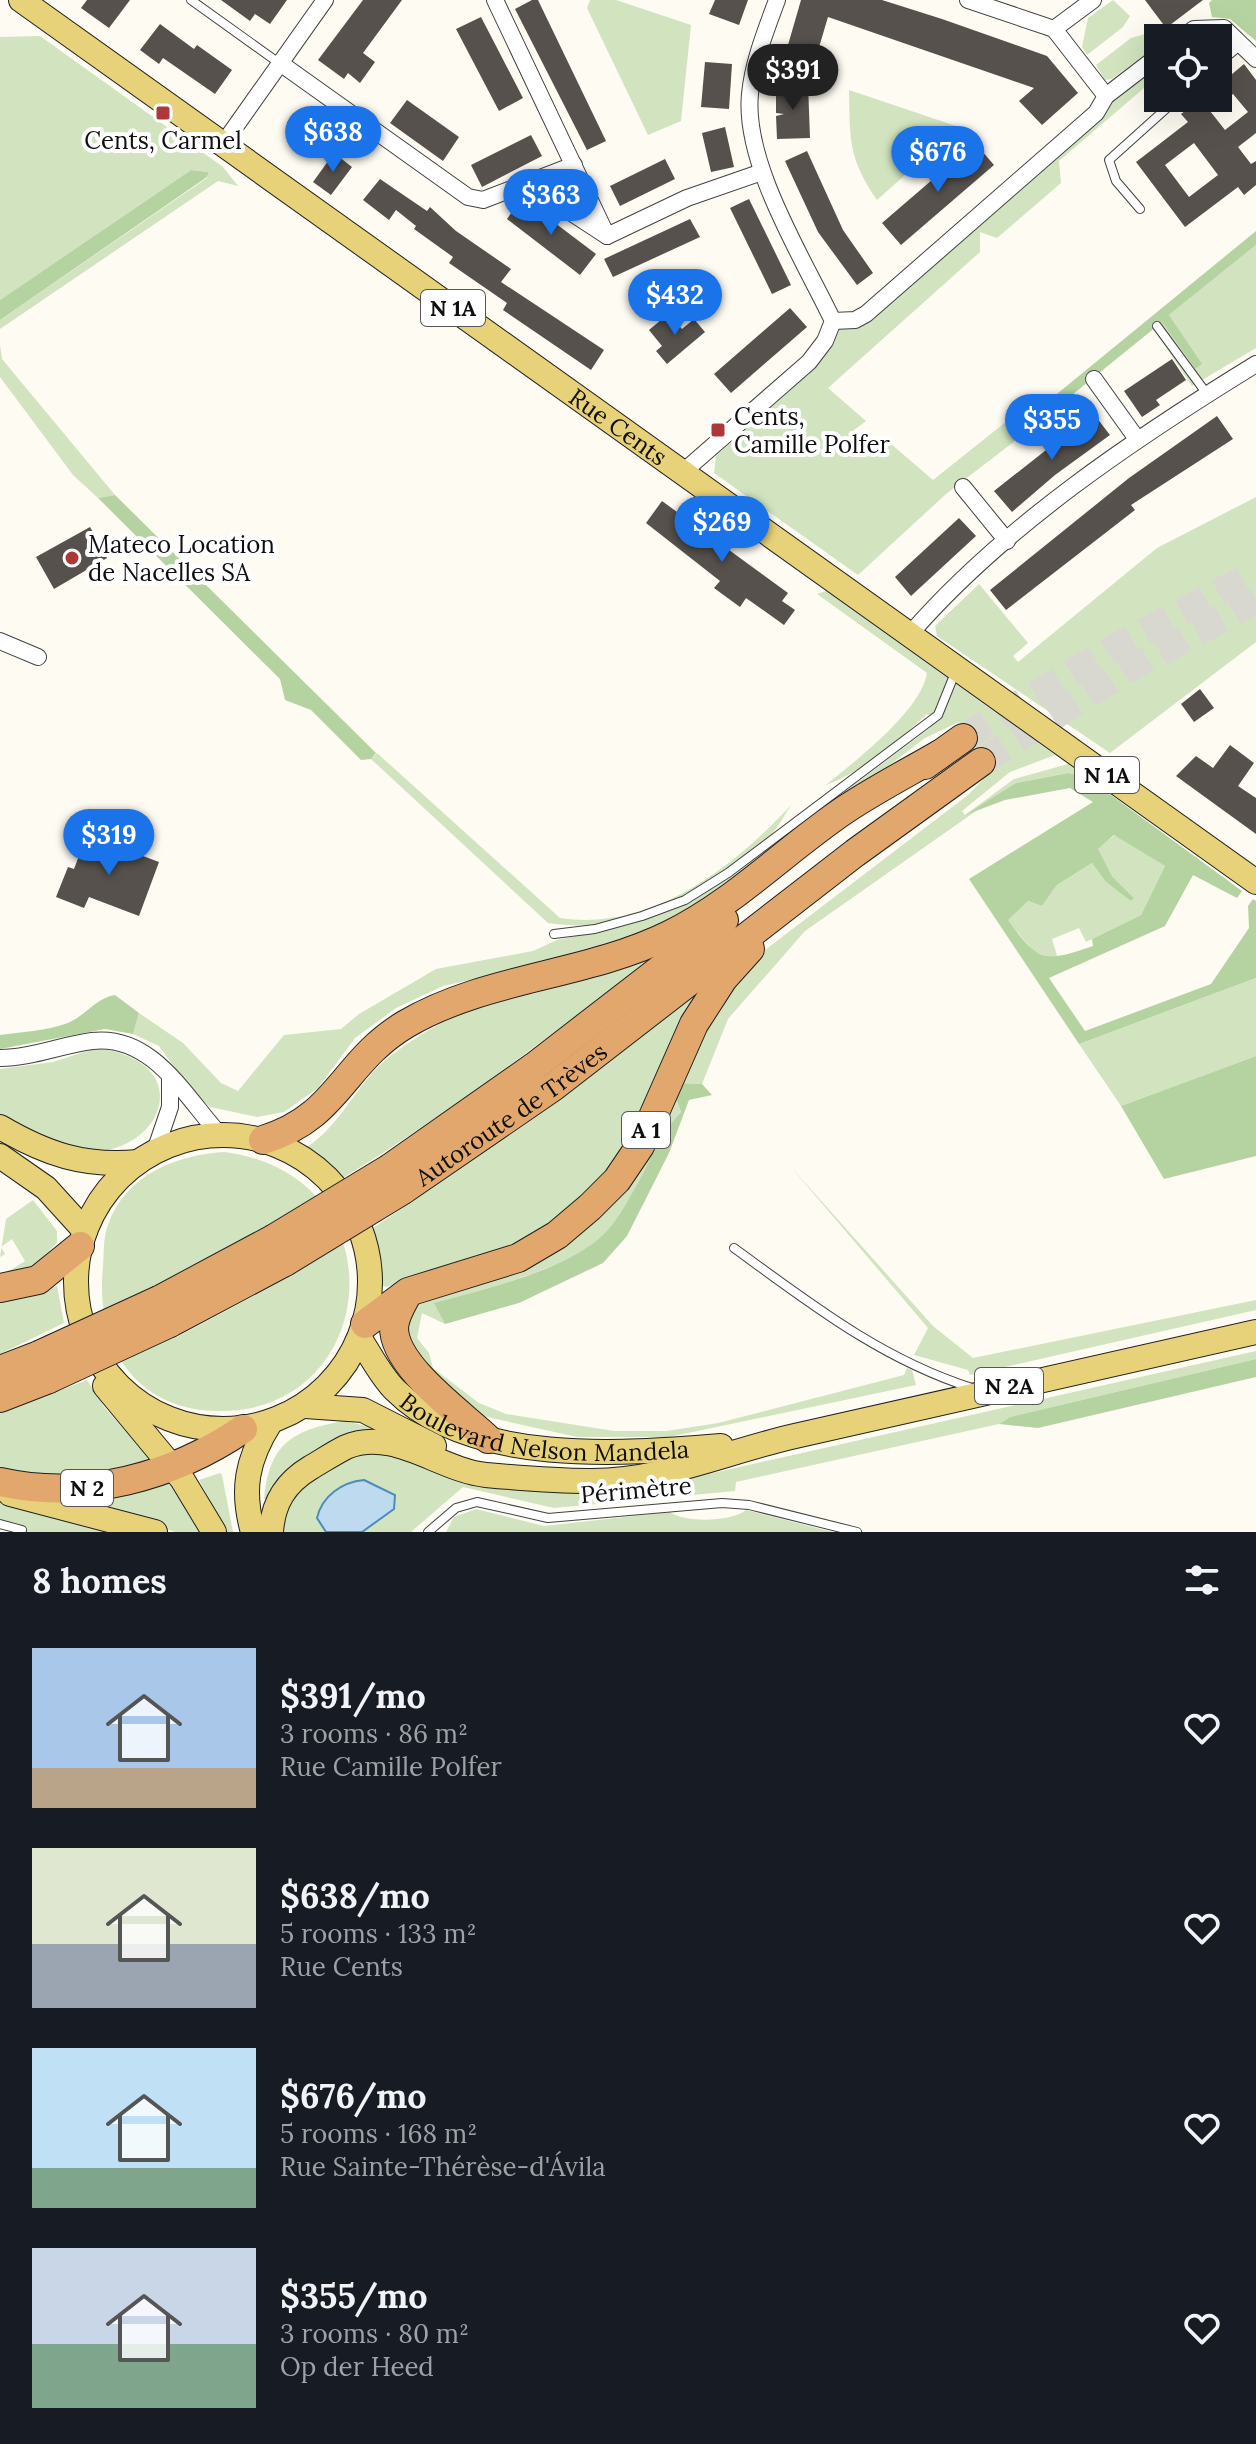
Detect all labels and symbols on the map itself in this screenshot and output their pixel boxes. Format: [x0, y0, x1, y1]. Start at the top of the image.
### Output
pin: $391 [746, 44, 840, 112]
marker: Cents, Carmel [154, 104, 172, 122]
pin: $638 [286, 106, 380, 174]
place label: Cents, Carmel [84, 125, 242, 156]
pin: $676 [891, 126, 985, 194]
pin: $363 [504, 169, 598, 237]
pin: $432 [628, 269, 722, 337]
road number: N 1A [421, 290, 485, 326]
street label: Rue Cents [563, 381, 673, 472]
pin: $355 [1005, 394, 1099, 462]
place label: Cents, Camille Polfer [734, 401, 891, 460]
marker: Cents, Camille Polfer [709, 421, 727, 439]
pin: $269 [675, 496, 769, 564]
place label: Mateco Location de Nacelles SA [88, 529, 275, 588]
marker: Mateco Location de Nacelles SA [63, 549, 81, 567]
road number: N 1A [1075, 757, 1139, 793]
pin: $319 [62, 809, 156, 877]
street label: Autoroute de Trèves [408, 1036, 613, 1193]
road number: A 1 [622, 1112, 670, 1148]
road number: N 2A [975, 1368, 1043, 1404]
street label: Boulevard Nelson Mandela [394, 1386, 690, 1467]
road number: N 2 [61, 1470, 113, 1506]
street label: Périmètre [579, 1470, 693, 1510]

